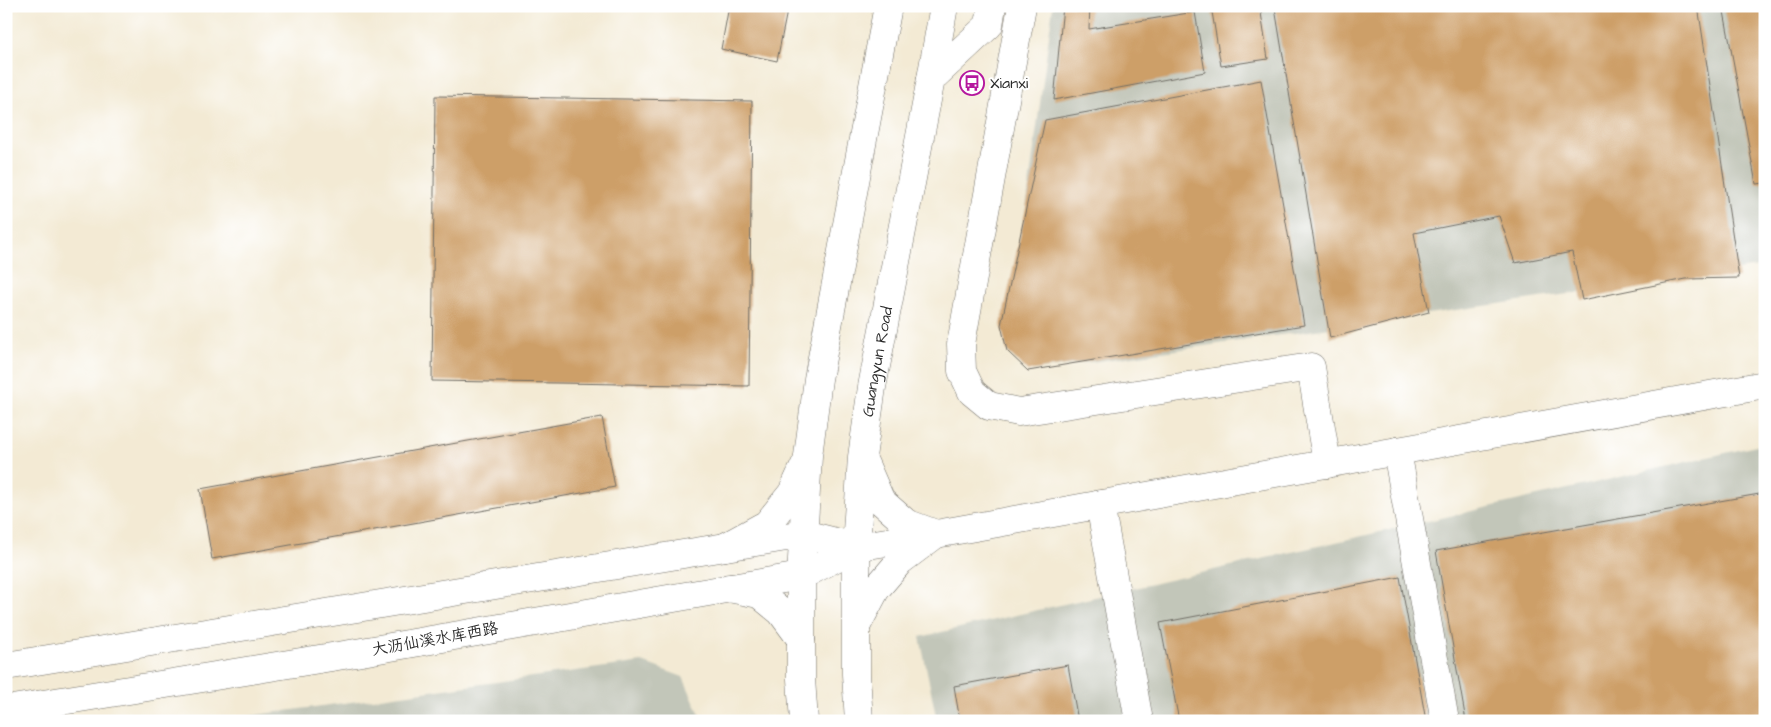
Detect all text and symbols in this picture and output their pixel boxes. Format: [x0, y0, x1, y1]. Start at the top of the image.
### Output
bus stop icon: Xianxi [959, 70, 985, 96]
place label: Xianxi [990, 72, 1029, 94]
street label: Guangyun Road [857, 305, 898, 418]
street label: 大沥仙溪水库西路 [370, 617, 500, 661]

